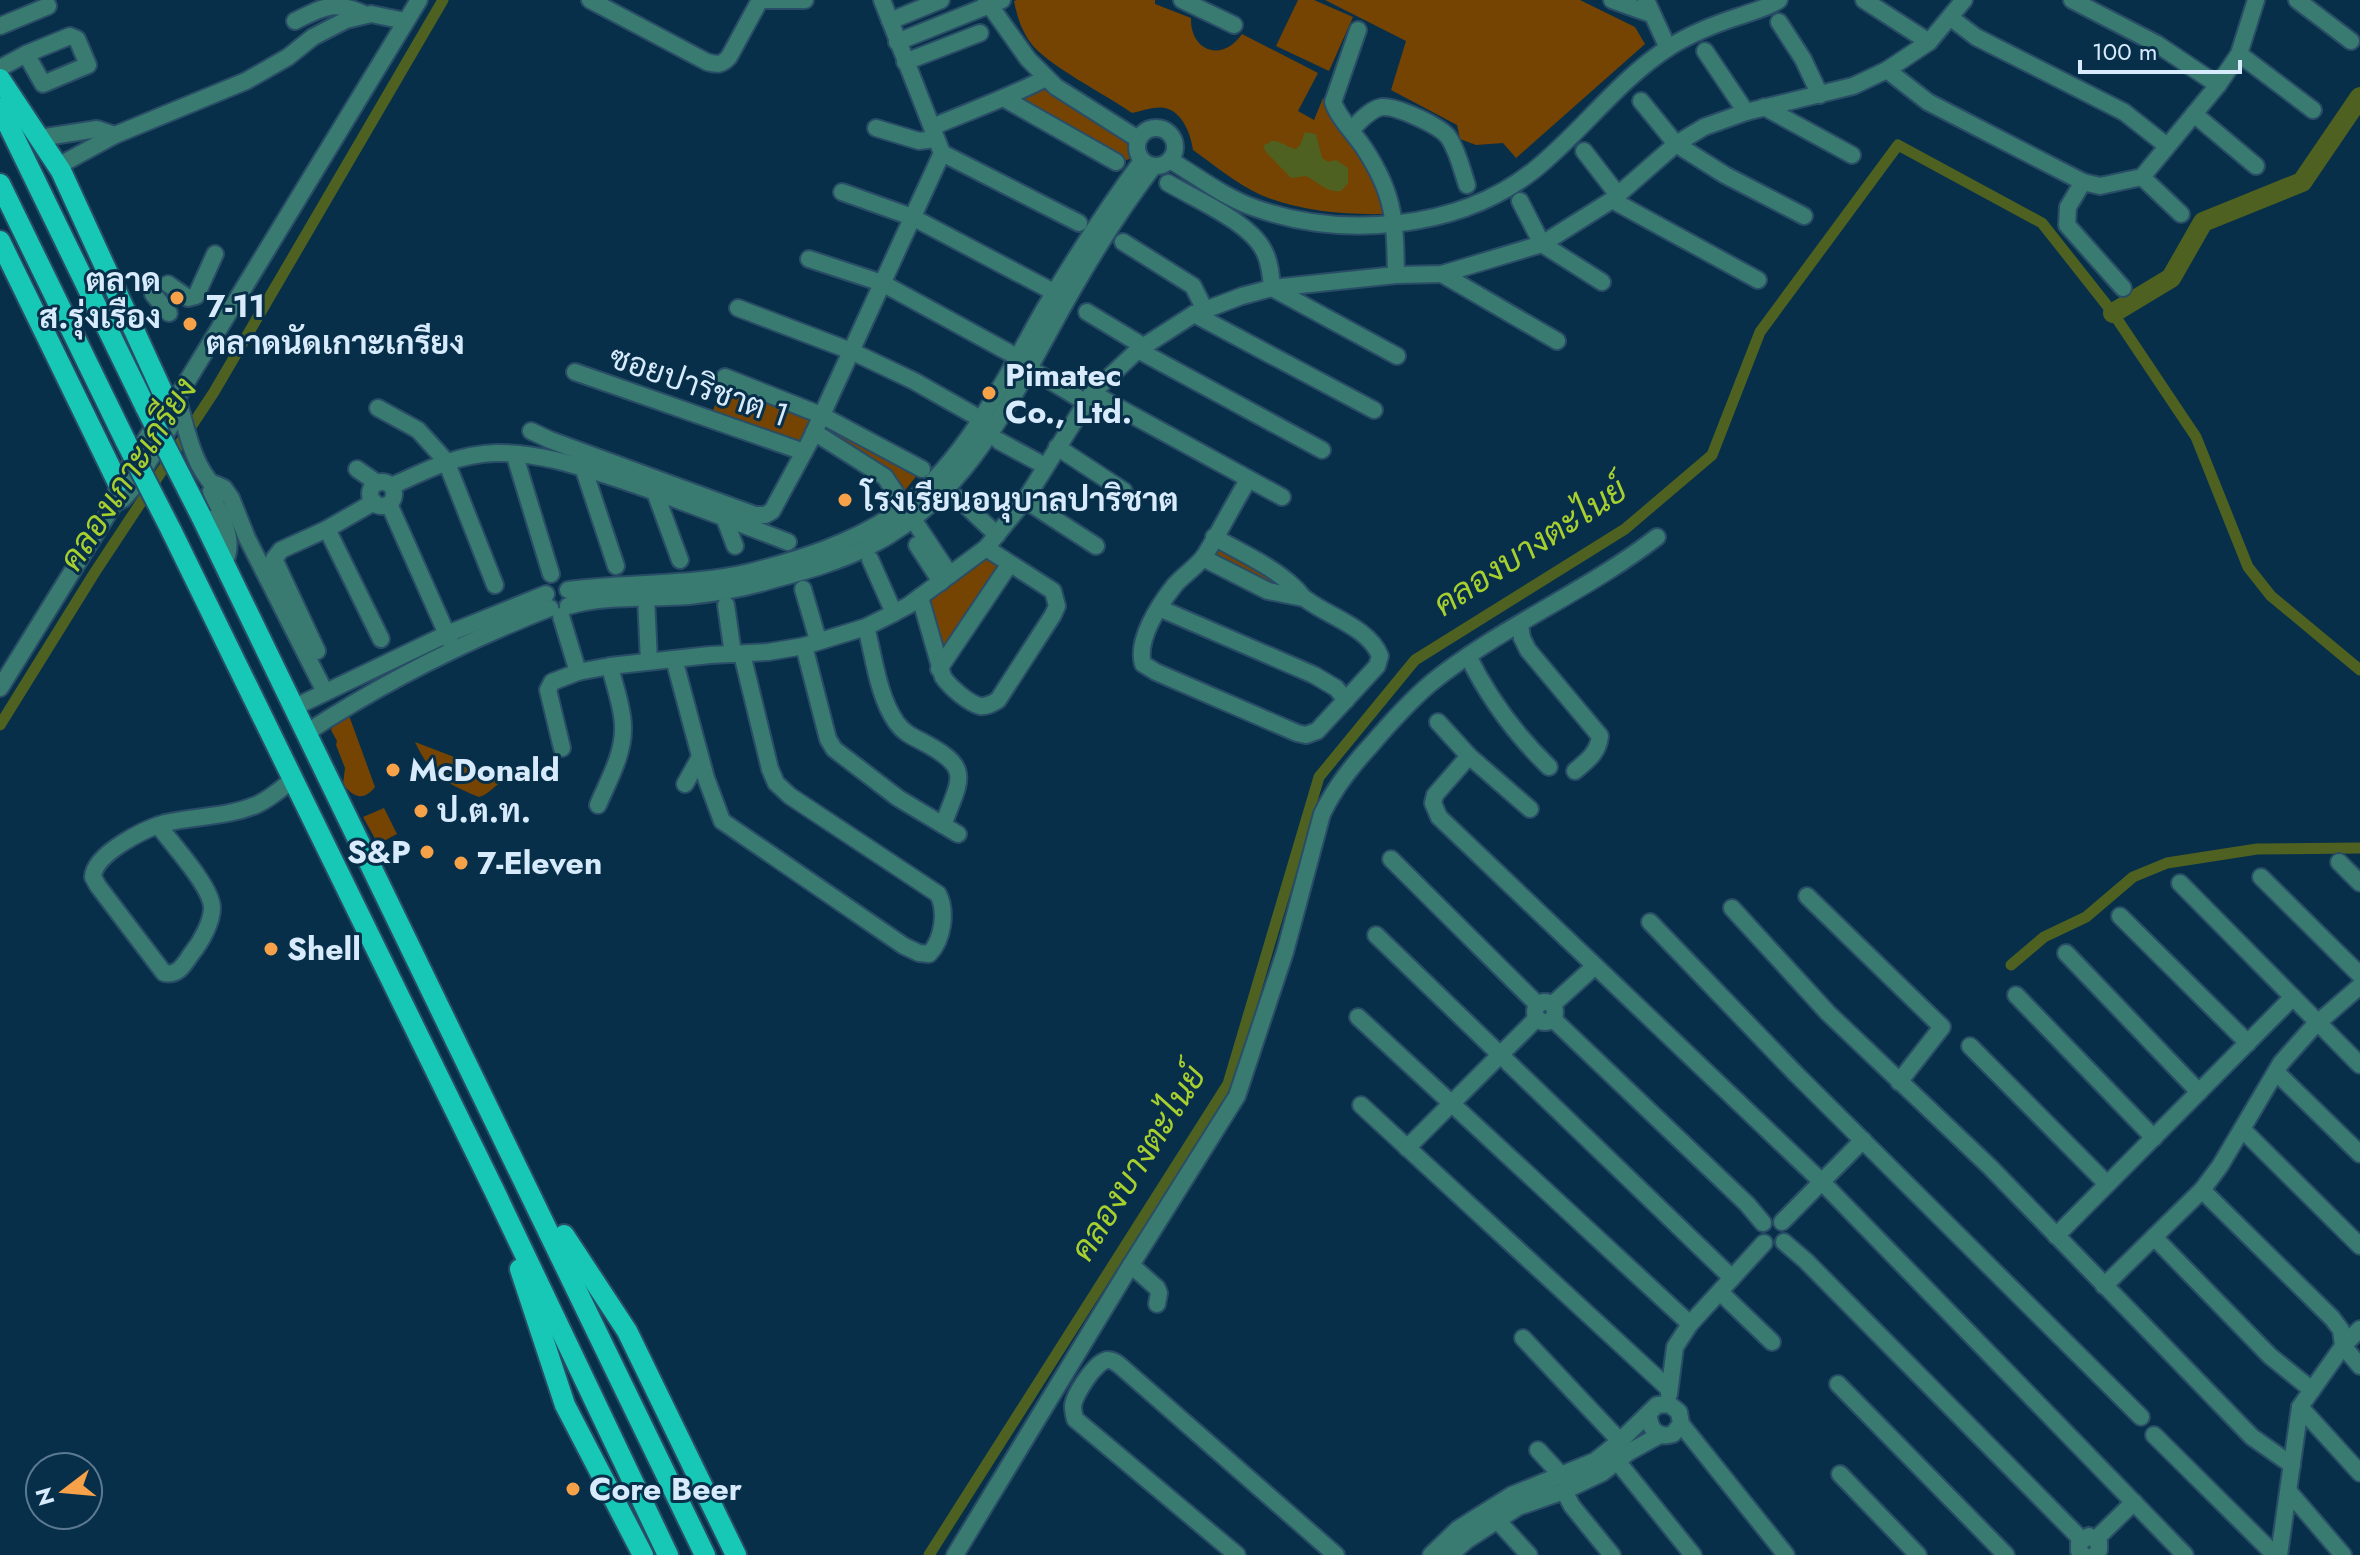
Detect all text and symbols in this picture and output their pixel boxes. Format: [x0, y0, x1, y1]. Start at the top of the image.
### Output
scale bar [2080, 24, 2240, 74]
text: 100 m [2092, 34, 2158, 69]
place label: ตลาด ส.รุ่งเรือง [39, 257, 161, 340]
place label: 7-11 ตลาดนัดเกาะเกรียง [206, 283, 465, 366]
marker: ตลาด ส.รุ่งเรือง [168, 289, 186, 307]
marker: 7-11 ตลาดนัดเกาะเกรียง [181, 315, 199, 333]
street label: ซอยปาริชาต 1 [603, 334, 795, 438]
place label: Pimatec Co., Ltd. [1005, 352, 1132, 435]
water label: คลองเกาะเกรียง [47, 368, 209, 580]
marker: Pimatec Co., Ltd. [980, 384, 998, 402]
water label: คลองบางตะไนย์ [1423, 463, 1641, 628]
place label: โรงเรียนอนุบาลปาริชาต [859, 477, 1179, 523]
marker: โรงเรียนอนุบาลปาริชาต [836, 491, 854, 509]
place label: McDonald [409, 747, 560, 793]
marker: McDonald [384, 761, 402, 779]
place label: ป.ต.ท. [437, 788, 531, 834]
marker: ป.ต.ท. [412, 802, 430, 820]
place label: S&P [347, 829, 411, 875]
place label: 7-Eleven [477, 840, 602, 886]
marker: S&P [418, 843, 436, 861]
marker: 7-Eleven [452, 854, 470, 872]
place label: Shell [287, 926, 361, 972]
marker: Shell [262, 940, 280, 958]
water label: คลองบางตะไนย์ [1058, 1051, 1220, 1270]
north arrow [24, 1451, 104, 1531]
place label: Core Beer [589, 1466, 742, 1512]
marker: Core Beer [564, 1480, 582, 1498]
text: N [27, 1484, 63, 1509]

